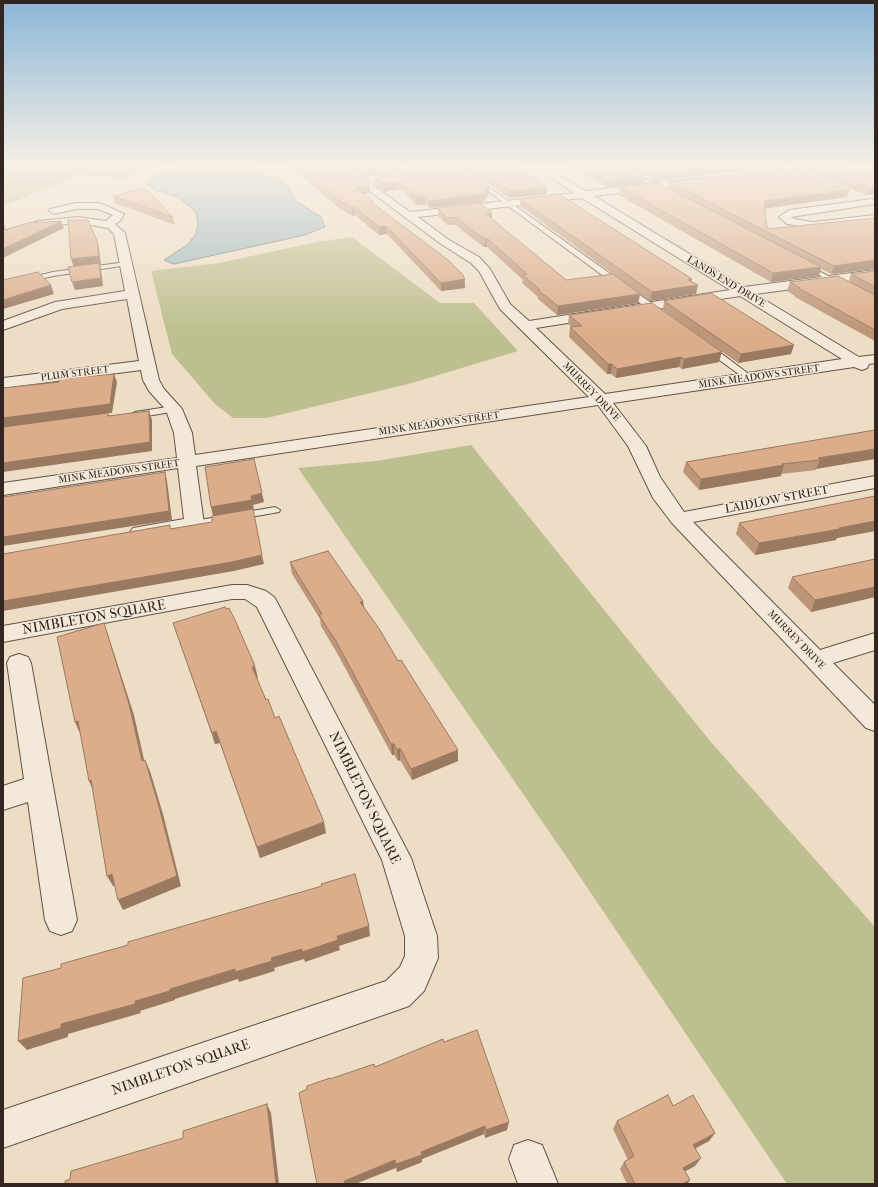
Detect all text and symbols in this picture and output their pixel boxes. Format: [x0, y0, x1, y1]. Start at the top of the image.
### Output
street label: LANDS END DRIVE [684, 254, 768, 310]
street label: MURREY DRIVE [560, 360, 622, 424]
street label: MINK MEADOWS STREET [698, 363, 820, 391]
street label: PLUM STREET [40, 364, 110, 384]
street label: MINK MEADOWS STREET [378, 410, 500, 438]
street label: MINK MEADOWS STREET [58, 458, 180, 486]
street label: LAIDLOW STREET [724, 483, 830, 517]
street label: NIMBLETON SQUARE [21, 597, 167, 639]
street label: MURREY DRIVE [765, 608, 827, 672]
street label: NIMBLETON SQUARE [325, 729, 403, 867]
street label: NIMBLETON SQUARE [110, 1036, 252, 1100]

